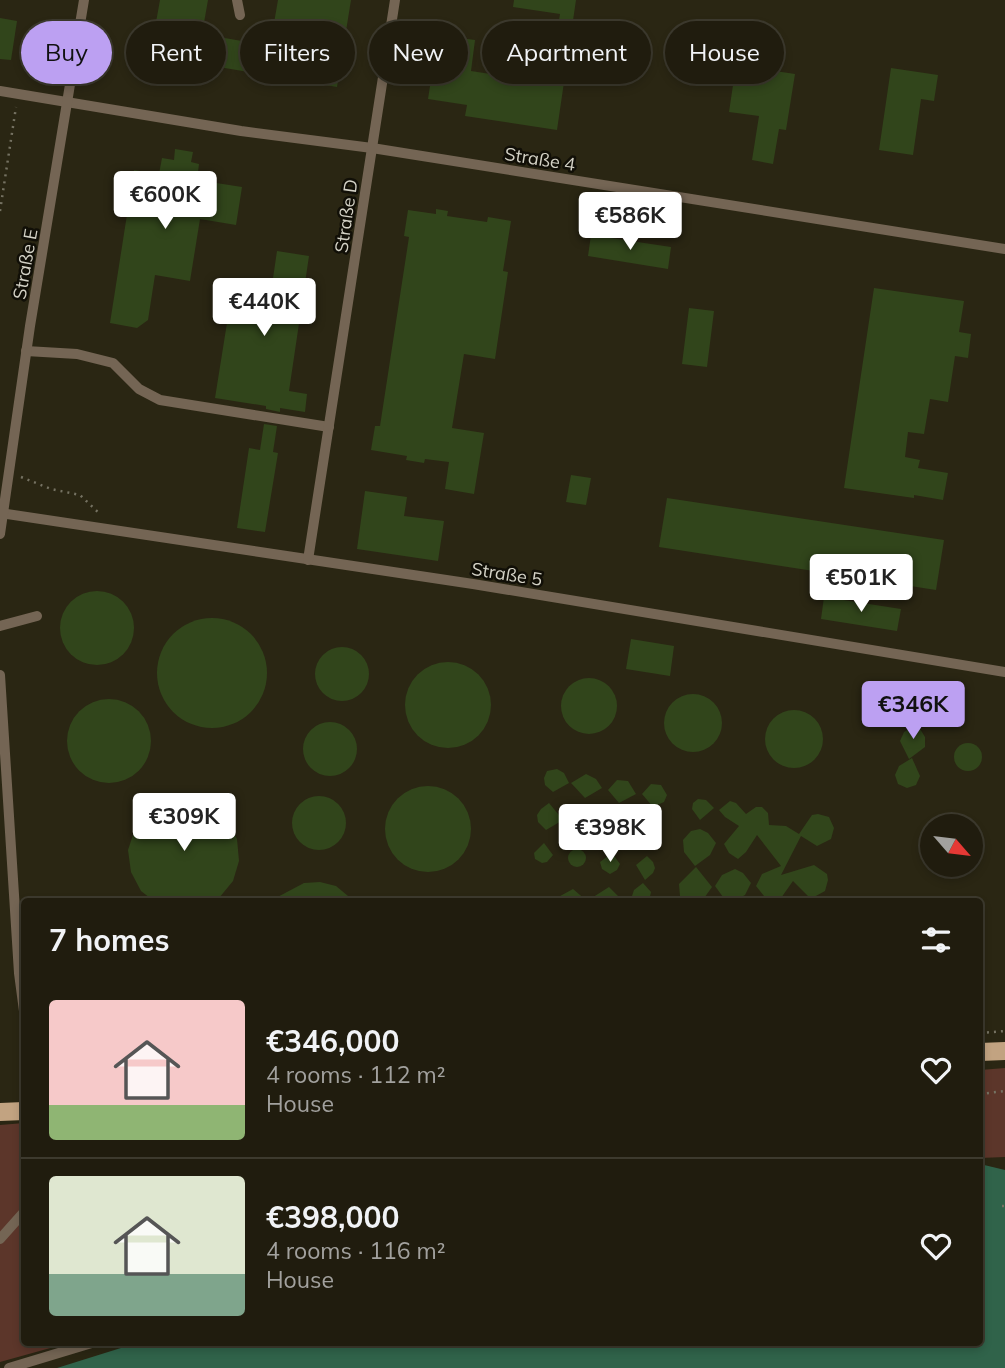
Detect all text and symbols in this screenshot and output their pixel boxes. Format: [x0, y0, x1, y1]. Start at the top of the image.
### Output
chip: Buy [21, 21, 112, 84]
chip: Rent [126, 21, 226, 84]
chip: Filters [240, 21, 355, 84]
chip: New [369, 21, 468, 84]
chip: Apartment [482, 21, 651, 84]
chip: House [665, 21, 784, 84]
street label: Straße 4 [503, 142, 577, 176]
pin: €600K [116, 172, 214, 231]
street label: Straße D [329, 178, 363, 254]
text: €600K [130, 179, 200, 208]
pin: €586K [581, 192, 679, 252]
text: €586K [595, 200, 665, 229]
street label: Straße E [7, 227, 43, 301]
pin: €440K [215, 278, 313, 338]
text: €440K [229, 286, 299, 315]
pin: €501K [812, 554, 910, 614]
street label: Straße 5 [470, 557, 544, 591]
text: €501K [826, 562, 896, 591]
pin: €346K [864, 682, 962, 741]
text: €346K [878, 689, 948, 718]
pin: €309K [135, 794, 233, 853]
text: €309K [149, 801, 219, 830]
pin: €398K [561, 804, 659, 864]
text: €398K [575, 812, 645, 841]
north arrow [920, 814, 984, 877]
map controls [920, 814, 983, 877]
text: 7 homes [49, 921, 170, 959]
icon: filters [917, 921, 955, 959]
text: €346,000 [266, 1022, 399, 1060]
icon: home [105, 1028, 189, 1112]
icon: heart [917, 1051, 955, 1089]
text: 4 rooms · 112 m² [266, 1060, 446, 1089]
text: House [266, 1089, 334, 1118]
text: €398,000 [266, 1198, 399, 1236]
icon: home [105, 1204, 189, 1288]
icon: heart [917, 1227, 955, 1265]
text: 4 rooms · 116 m² [266, 1236, 446, 1265]
text: House [266, 1265, 334, 1294]

